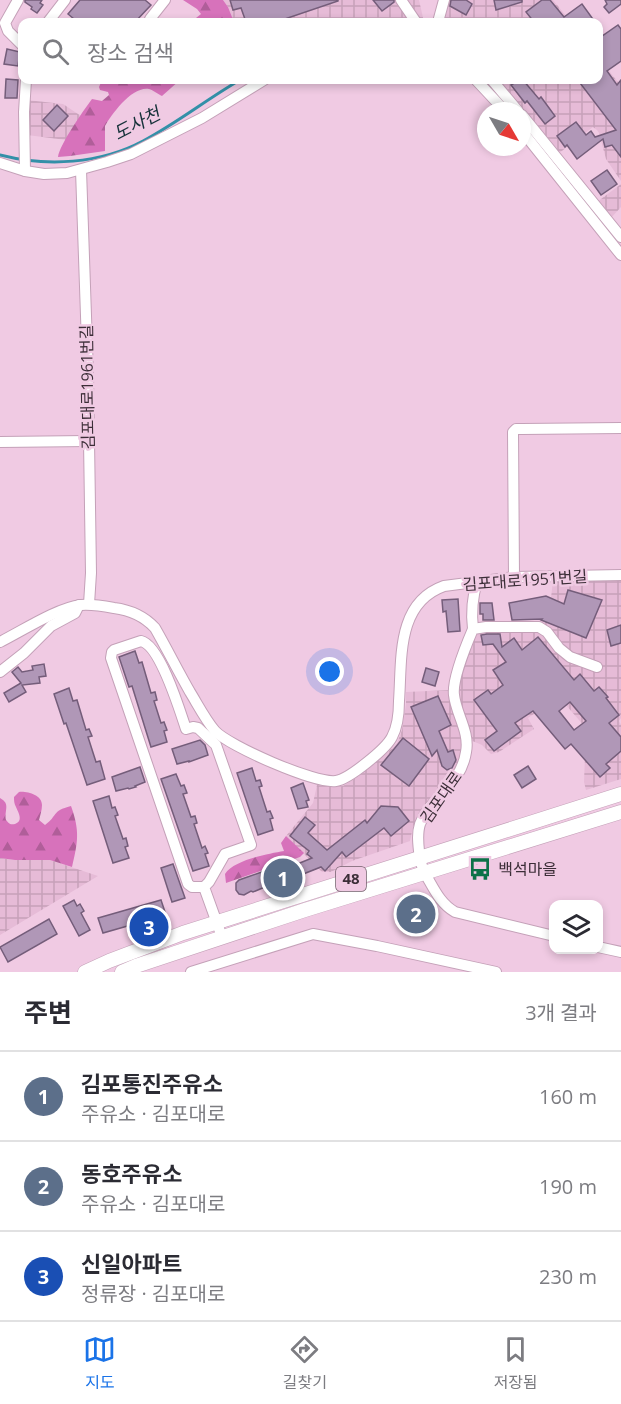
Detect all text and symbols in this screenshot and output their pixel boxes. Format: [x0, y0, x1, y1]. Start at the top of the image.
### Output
search box [18, 18, 603, 84]
icon: search [39, 35, 72, 68]
text: 장소 검색 [87, 37, 174, 67]
water label: 도사천 [109, 100, 166, 145]
north arrow [477, 102, 531, 156]
street label: 김포대로1961번길 [75, 324, 99, 450]
street label: 김포대로1951번길 [462, 565, 588, 595]
your location [315, 657, 344, 686]
street label: 김포대로 [415, 766, 467, 827]
pin: 1 [264, 856, 302, 900]
bus stop icon: 백석마을 [467, 856, 493, 882]
place label: 백석마을 [498, 858, 557, 880]
road number: 48 [336, 867, 366, 891]
pin: 2 [396, 892, 436, 936]
map controls [549, 900, 603, 954]
button: layers [549, 900, 603, 954]
pin: 3 [130, 904, 168, 950]
text: 주변 [24, 994, 72, 1030]
text: 3개 결과 [525, 999, 597, 1026]
text: 김포통진주유소 [81, 1068, 223, 1098]
text: 1 [38, 1083, 49, 1110]
text: 160 m [539, 1083, 597, 1110]
text: 주유소 · 김포대로 [81, 1100, 225, 1127]
text: 동호주유소 [81, 1158, 182, 1188]
text: 2 [38, 1173, 49, 1200]
text: 190 m [539, 1173, 597, 1200]
text: 주유소 · 김포대로 [81, 1190, 225, 1217]
text: 신일아파트 [81, 1248, 182, 1278]
text: 3 [38, 1263, 49, 1290]
text: 230 m [539, 1263, 597, 1290]
text: 정류장 · 김포대로 [81, 1280, 225, 1307]
tab: 지도 [83, 1333, 116, 1393]
tab: 길찾기 [283, 1333, 327, 1393]
tab: 저장됨 [494, 1333, 538, 1393]

